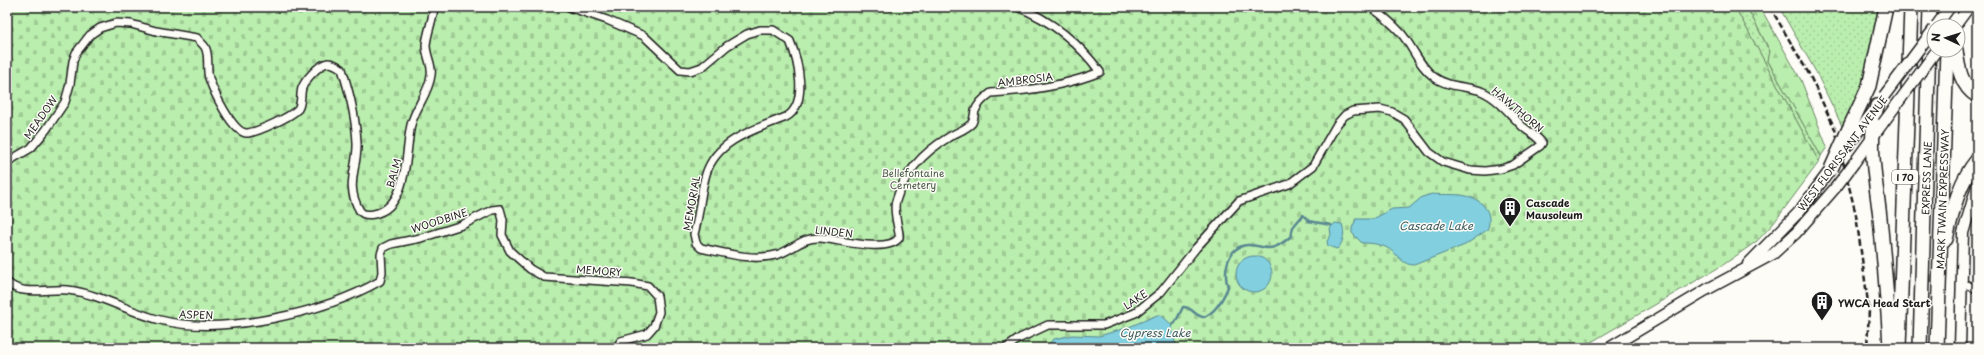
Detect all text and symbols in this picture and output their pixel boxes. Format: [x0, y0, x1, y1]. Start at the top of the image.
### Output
north arrow [1926, 18, 1966, 58]
text: N [1927, 32, 1944, 42]
street label: AMBROSIA [996, 68, 1054, 90]
street label: HAWTHORN [1489, 83, 1547, 135]
street label: MEADOW [20, 92, 61, 142]
street label: WEST FLORISSANT AVENUE [1794, 92, 1890, 214]
street label: MARK TWAIN EXPRESSWAY [1932, 128, 1952, 269]
street label: EXPRESS LANE [1917, 141, 1935, 215]
street label: BALM [382, 157, 404, 189]
park label: Bellefontaine Cemetery [881, 165, 945, 192]
road number: I 70 [1892, 170, 1918, 184]
street label: MEMORIAL [679, 174, 703, 232]
building icon: Cascade Mausoleum [1497, 195, 1523, 228]
place label: Cascade Mausoleum [1526, 195, 1583, 222]
street label: WOODBINE [409, 204, 469, 236]
water label: Cascade Lake [1399, 217, 1474, 234]
street label: LINDEN [814, 222, 854, 240]
street label: MEMORY [576, 261, 622, 279]
street label: LAKE [1120, 285, 1150, 313]
building icon: YWCA Head Start [1809, 289, 1835, 322]
place label: YWCA Head Start [1838, 295, 1931, 310]
street label: ASPEN [179, 306, 214, 322]
water label: Cypress Lake [1120, 324, 1192, 341]

